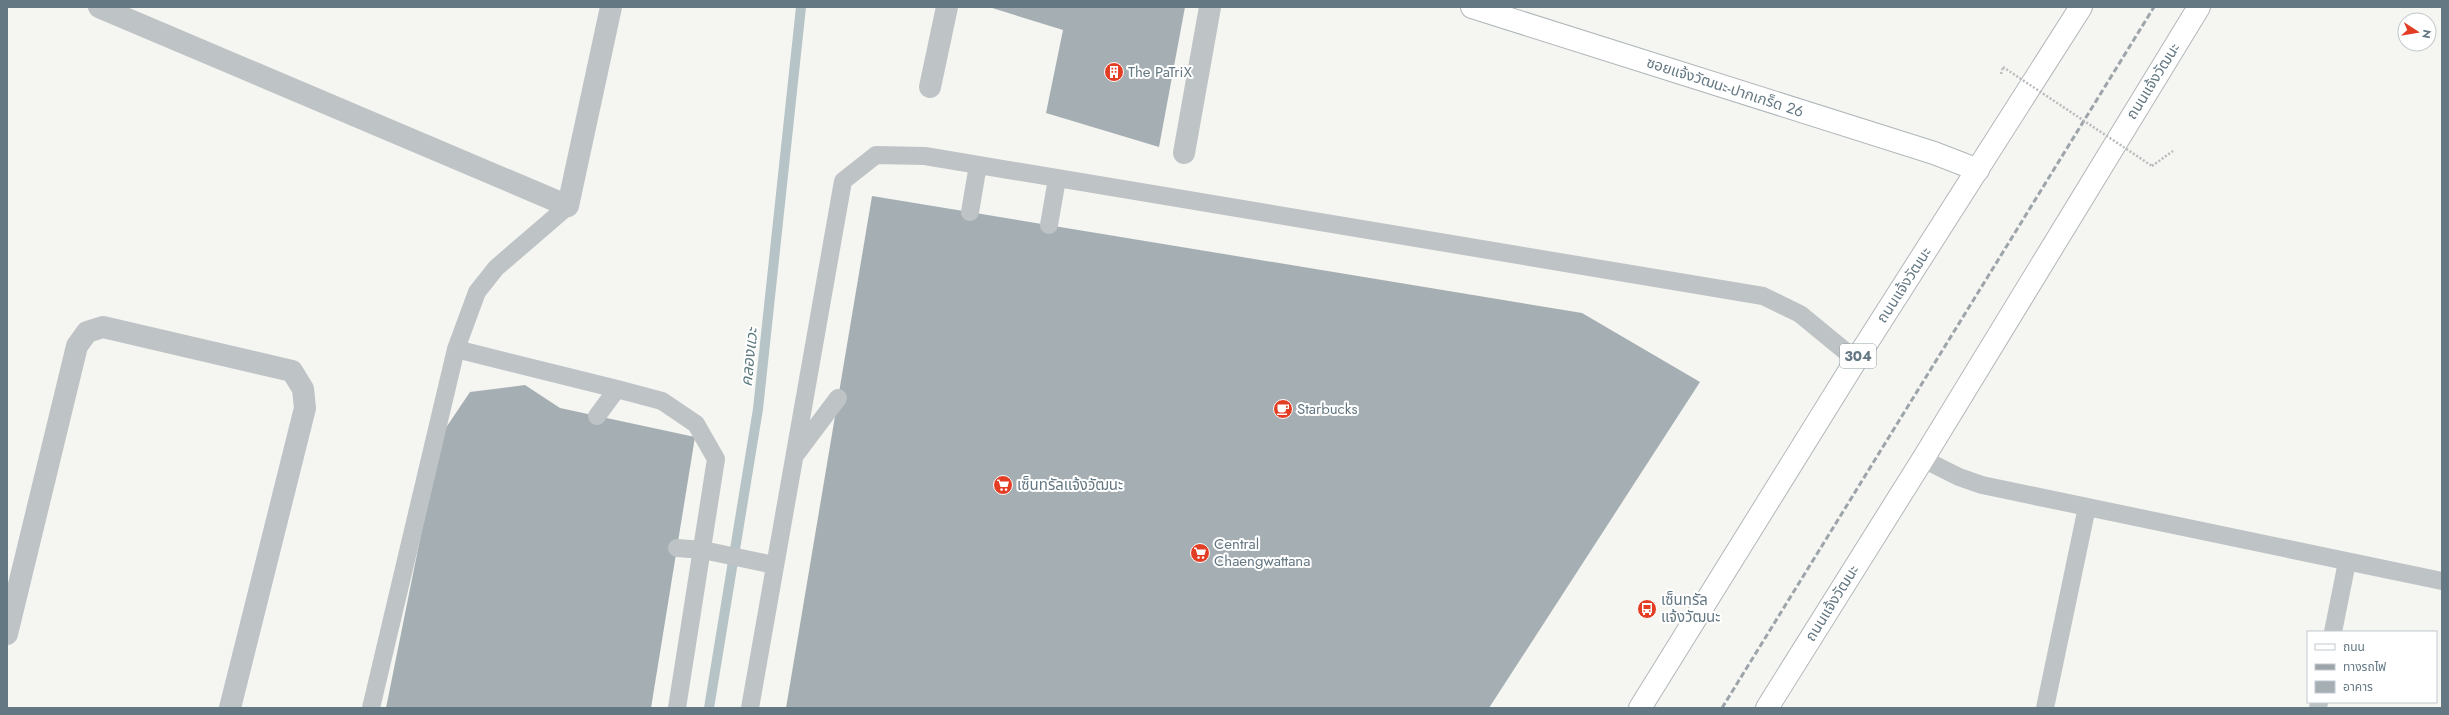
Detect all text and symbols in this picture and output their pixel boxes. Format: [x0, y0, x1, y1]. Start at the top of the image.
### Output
north arrow [2397, 12, 2437, 52]
text: N [2418, 28, 2436, 40]
street label: ถนนแจ้งวัฒนะ [2121, 38, 2185, 124]
street label: ซอยแจ้งวัฒนะ-ปากเกร็ด 26 [1644, 51, 1806, 123]
building icon: The PaTriX [1103, 61, 1125, 83]
place label: The PaTriX [1128, 61, 1192, 83]
street label: ถนนแจ้งวัฒนะ [1871, 243, 1937, 327]
water label: คลองแวะ [734, 325, 764, 388]
road number: 304 [1840, 344, 1876, 368]
cafe icon: Starbucks [1272, 398, 1294, 420]
place label: Starbucks [1297, 398, 1357, 420]
supermarket icon: เซ็นทรัลแจ้งวัฒนะ [992, 474, 1014, 496]
place label: เซ็นทรัลแจ้งวัฒนะ [1017, 474, 1123, 496]
place label: Central Chaengwattana [1214, 533, 1310, 572]
supermarket icon: Central Chaengwattana [1189, 542, 1211, 564]
street label: ถนนแจ้งวัฒนะ [1800, 560, 1864, 646]
place label: เซ็นทรัล แจ้งวัฒนะ [1661, 589, 1720, 628]
bus stop icon: เซ็นทรัล แจ้งวัฒนะ [1636, 598, 1658, 620]
legend [2307, 631, 2437, 703]
text: ถนน [2343, 638, 2365, 656]
text: ทางรถไฟ [2343, 658, 2386, 676]
text: อาคาร [2343, 678, 2373, 696]

